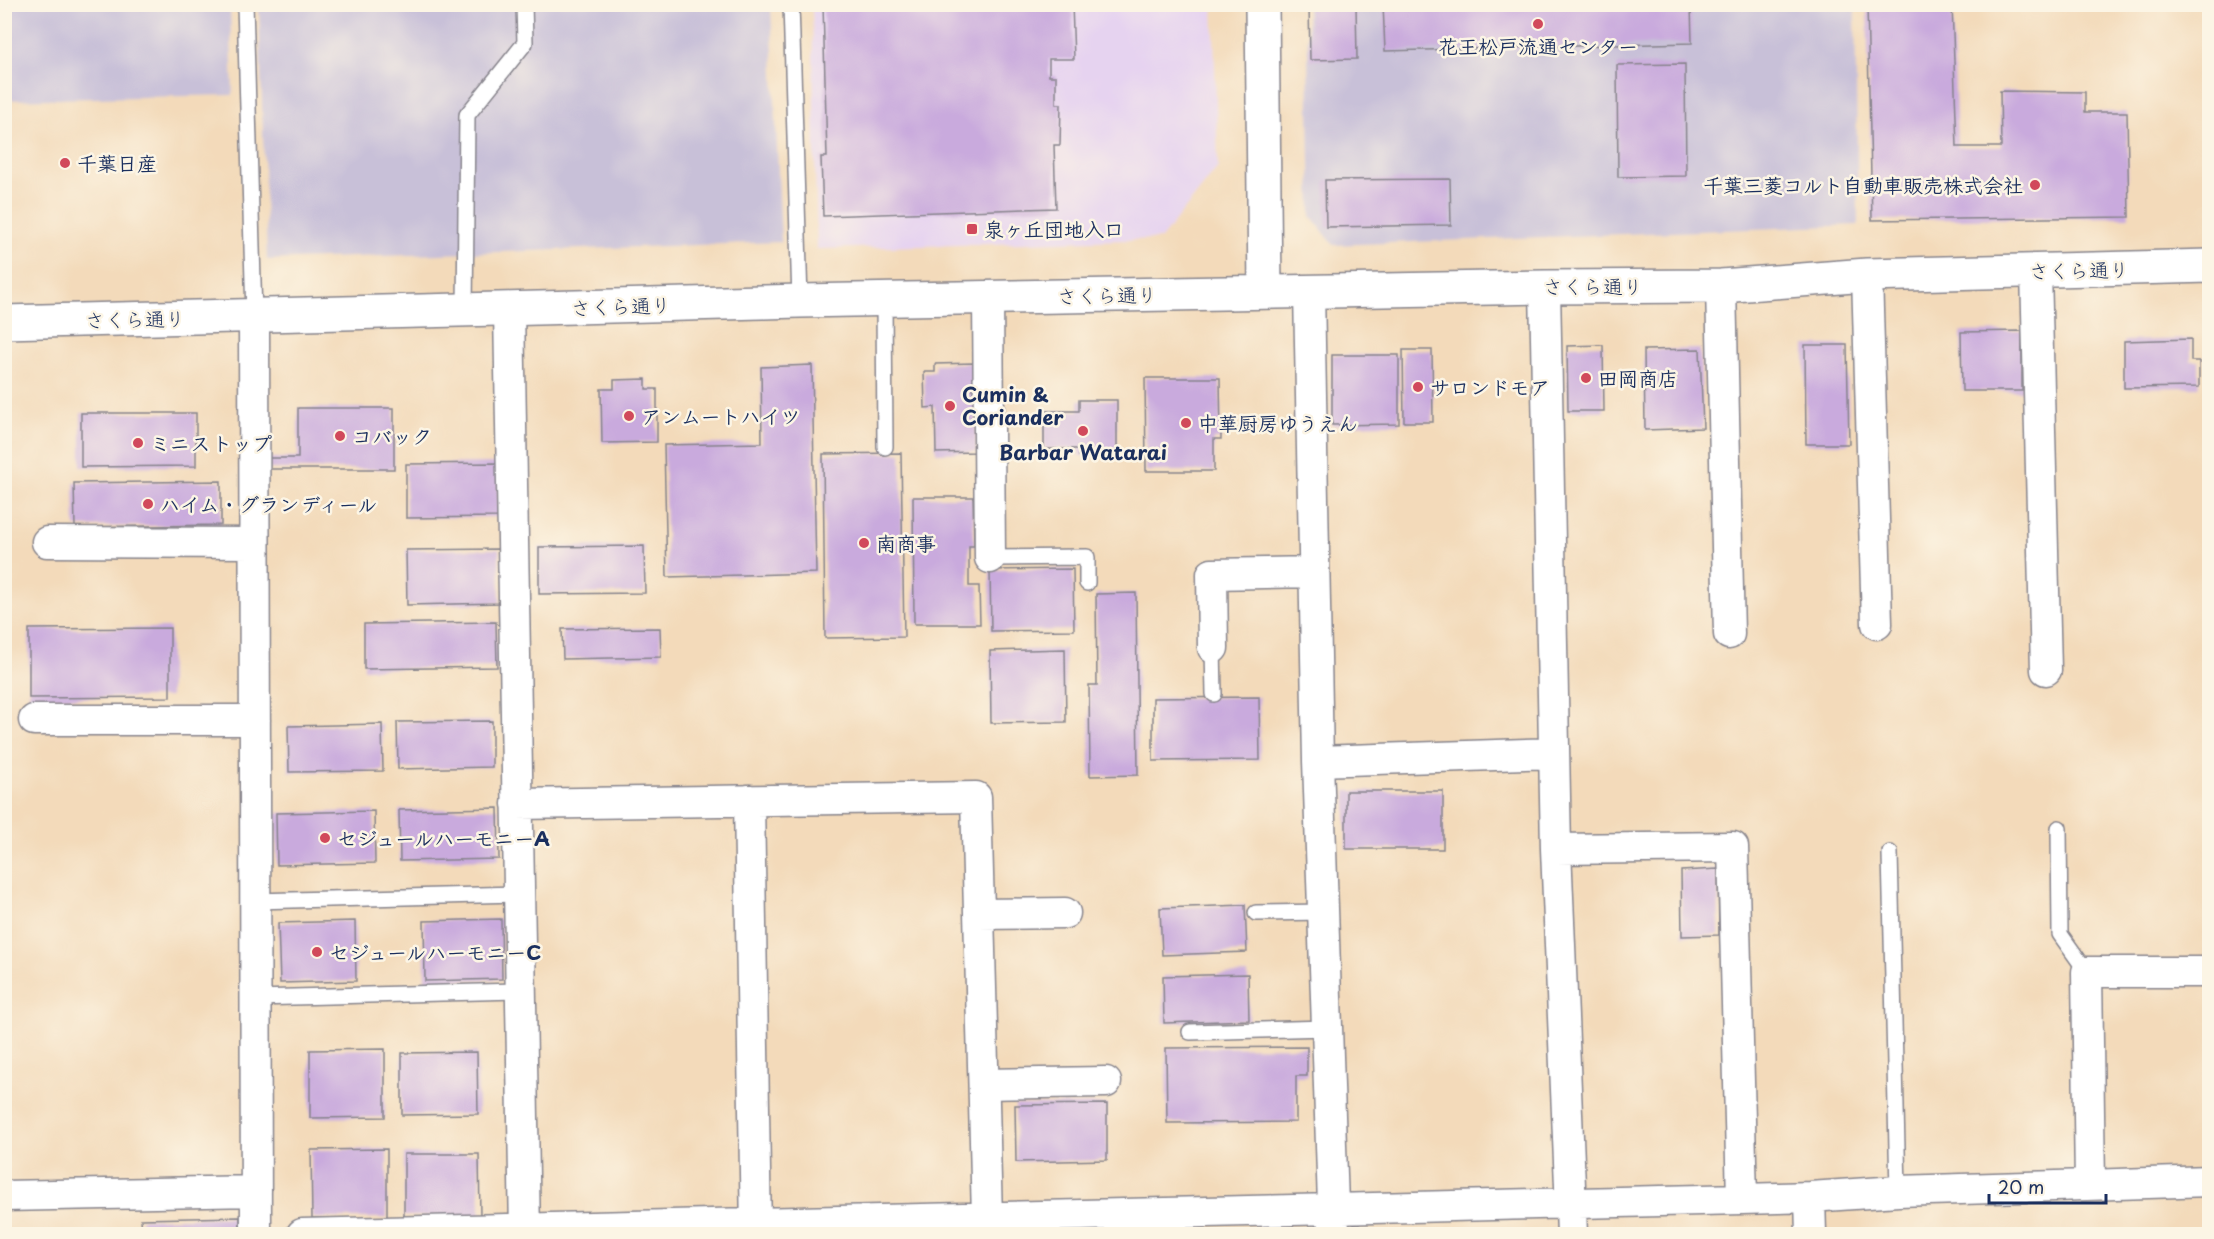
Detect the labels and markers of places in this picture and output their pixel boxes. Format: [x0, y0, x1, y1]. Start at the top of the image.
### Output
marker: 花王松戸流通センター [1531, 17, 1545, 31]
place label: 花王松戸流通センター [1438, 31, 1638, 61]
place label: 千葉日産 [77, 148, 157, 178]
marker: 千葉日産 [58, 156, 72, 170]
place label: 千葉三菱コルト自動車販売株式会社 [1703, 170, 2023, 200]
marker: 千葉三菱コルト自動車販売株式会社 [2028, 178, 2042, 192]
place label: 泉ヶ丘団地入口 [984, 214, 1124, 244]
marker: 泉ヶ丘団地入口 [965, 222, 979, 236]
place label: 田岡商店 [1598, 363, 1678, 393]
marker: 田岡商店 [1579, 371, 1593, 385]
place label: サロンドモア [1430, 372, 1550, 402]
place label: Cumin & Coriander [962, 379, 1064, 432]
marker: サロンドモア [1411, 380, 1425, 394]
marker: Cumin & Coriander [943, 399, 957, 413]
place label: アンムートハイツ [641, 401, 801, 431]
place label: 中華厨房ゆうえん [1198, 408, 1358, 438]
marker: アンムートハイツ [622, 409, 636, 423]
marker: 中華厨房ゆうえん [1179, 416, 1193, 430]
place label: コバック [352, 421, 432, 451]
marker: Barbar Watarai [1076, 424, 1090, 438]
place label: ミニストップ [150, 428, 272, 458]
marker: コバック [333, 429, 347, 443]
marker: ミニストップ [131, 436, 145, 450]
place label: Barbar Watarai [999, 437, 1167, 467]
place label: ハイム・グランディール [160, 489, 378, 519]
marker: ハイム・グランディール [141, 497, 155, 511]
place label: 南商事 [876, 528, 936, 558]
marker: 南商事 [857, 536, 871, 550]
place label: セジュールハーモニーA [337, 823, 550, 853]
marker: セジュールハーモニーA [318, 831, 332, 845]
place label: セジュールハーモニーC [329, 937, 541, 967]
marker: セジュールハーモニーC [310, 945, 324, 959]

